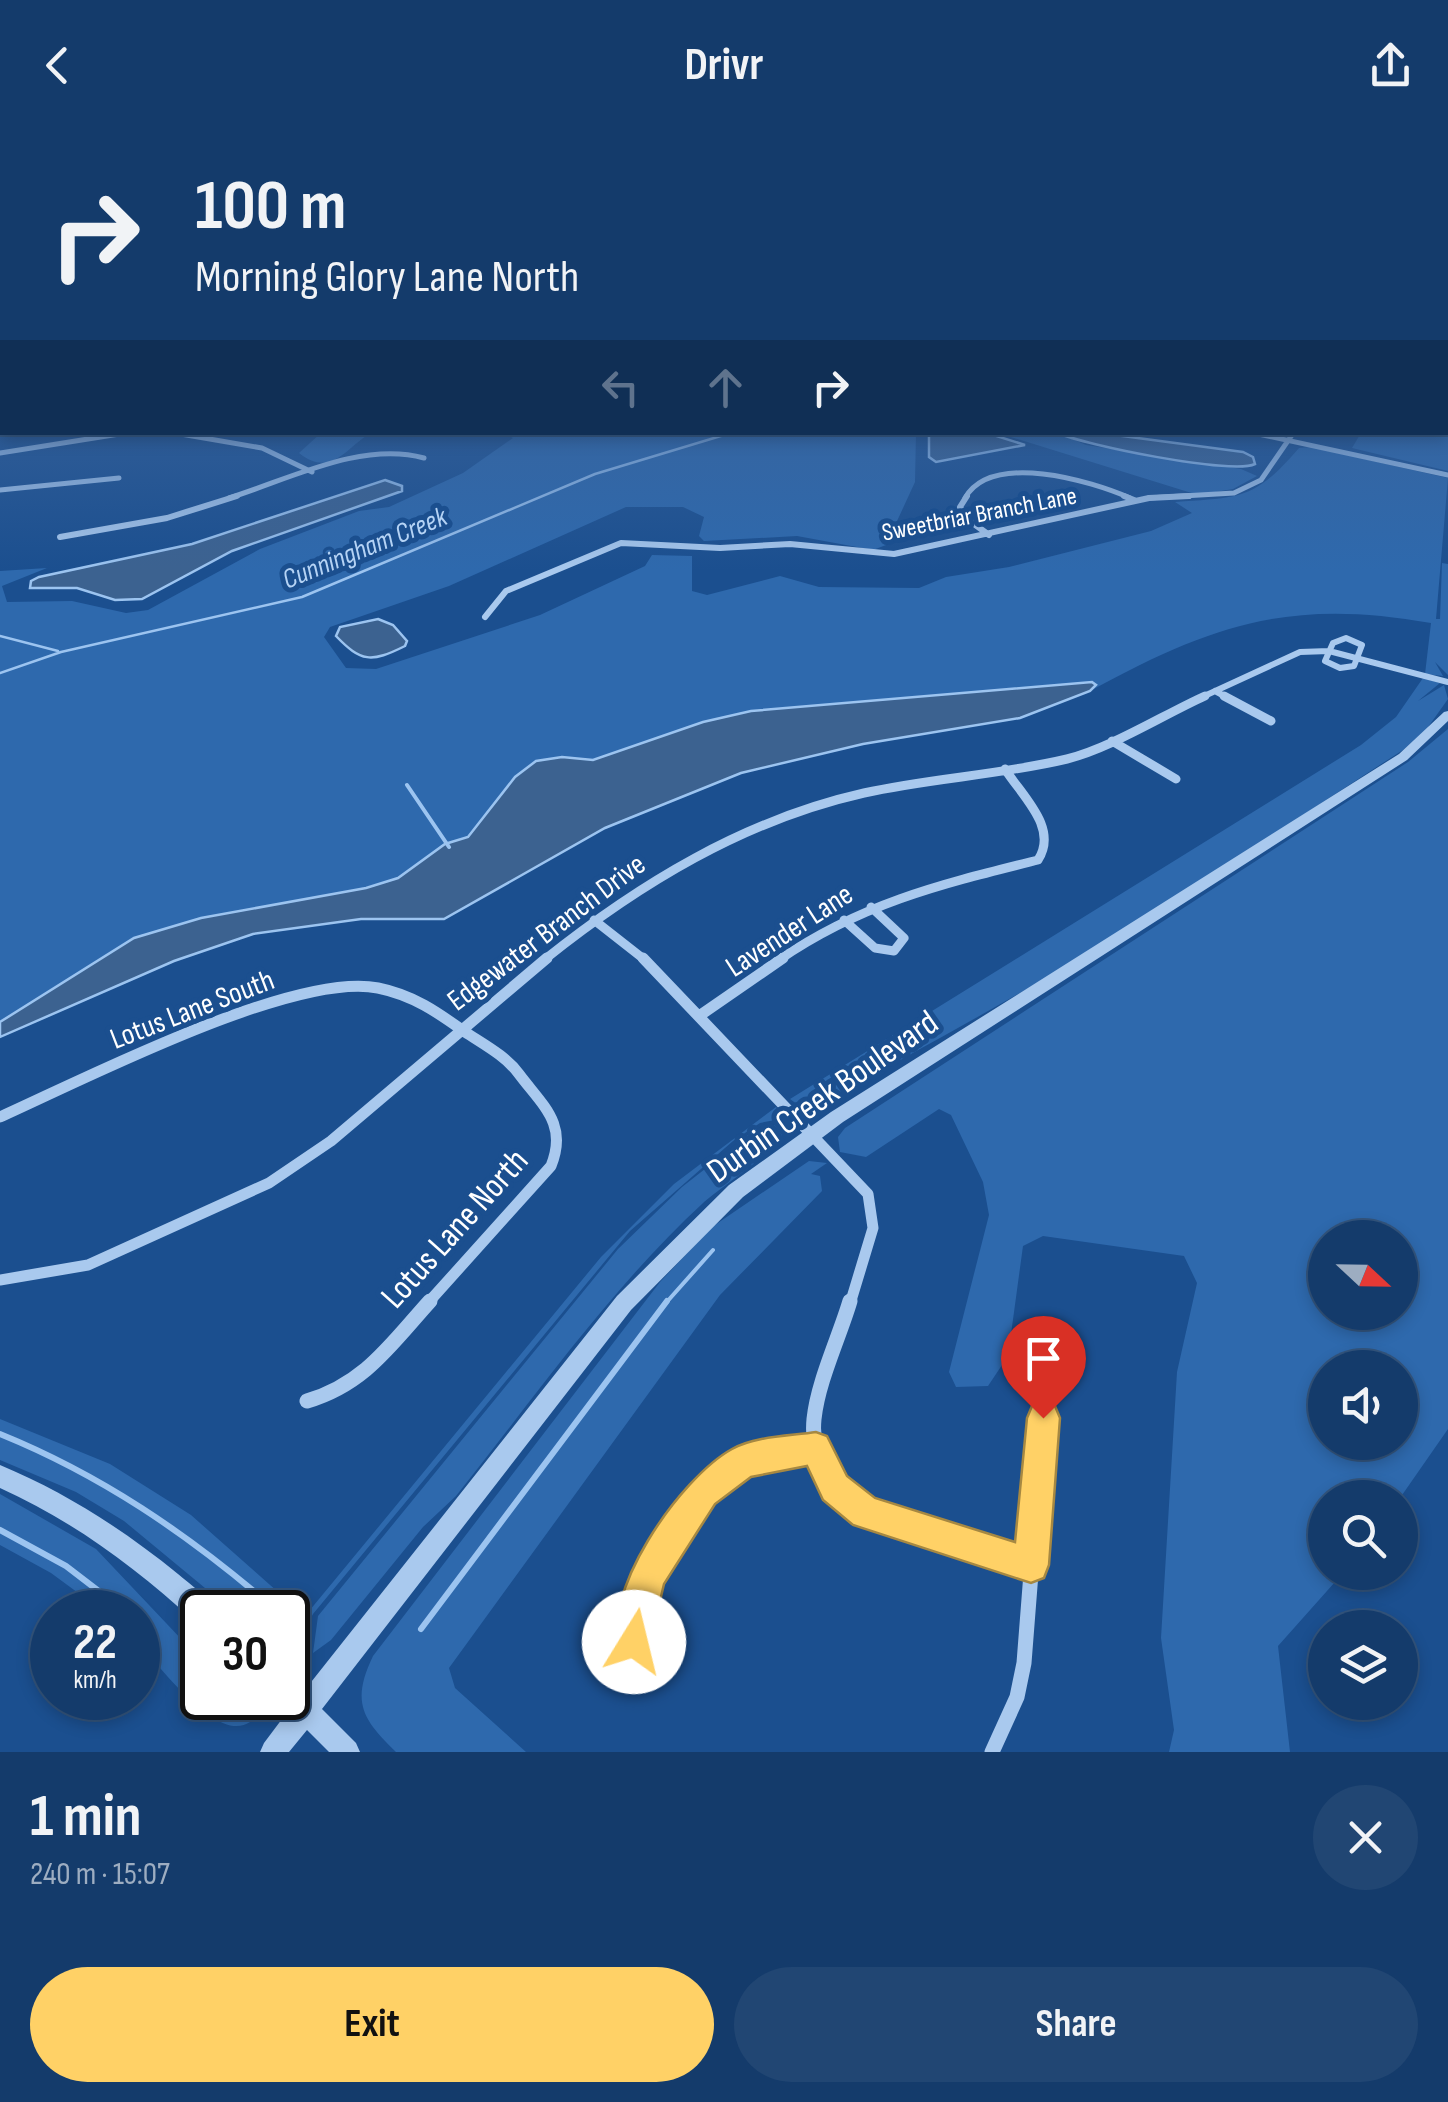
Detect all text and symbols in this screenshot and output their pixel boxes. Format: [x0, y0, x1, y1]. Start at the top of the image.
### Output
icon: back [30, 38, 85, 93]
text: Drivr [684, 38, 764, 93]
icon: share [1363, 38, 1418, 93]
text: 100 m [195, 165, 346, 249]
icon: right [30, 170, 160, 300]
text: Morning Glory Lane North [195, 250, 579, 305]
icon: left [593, 360, 648, 415]
icon: ahead [698, 360, 753, 415]
icon: right [803, 360, 858, 415]
street label: Sweetbriar Branch Lane [879, 480, 1079, 549]
water label: Cunningham Creek [278, 500, 453, 596]
street label: Edgewater Branch Drive [440, 847, 653, 1019]
street label: Lavender Lane [719, 876, 860, 985]
street label: Lotus Lane South [105, 962, 279, 1058]
street label: Durbin Creek Boulevard [699, 1001, 947, 1193]
street label: Lotus Lane North [372, 1140, 538, 1318]
north arrow [1308, 1220, 1418, 1330]
map controls [1308, 1220, 1418, 1720]
pin [1001, 1316, 1086, 1419]
icon: arrive [1016, 1331, 1071, 1386]
button: sound [1308, 1350, 1418, 1460]
button: search [1308, 1480, 1418, 1590]
speed limit sign: 30 [180, 1590, 310, 1720]
position arrow [582, 1590, 686, 1694]
button: layers [1308, 1610, 1418, 1720]
text: 22 [73, 1613, 117, 1673]
text: km/h [73, 1665, 117, 1696]
text: 1 min [30, 1781, 142, 1853]
button: close [1313, 1785, 1418, 1890]
text: 240 m · 15:07 [30, 1855, 170, 1894]
button: Exit [30, 1967, 714, 2082]
button: Share [734, 1967, 1418, 2082]

